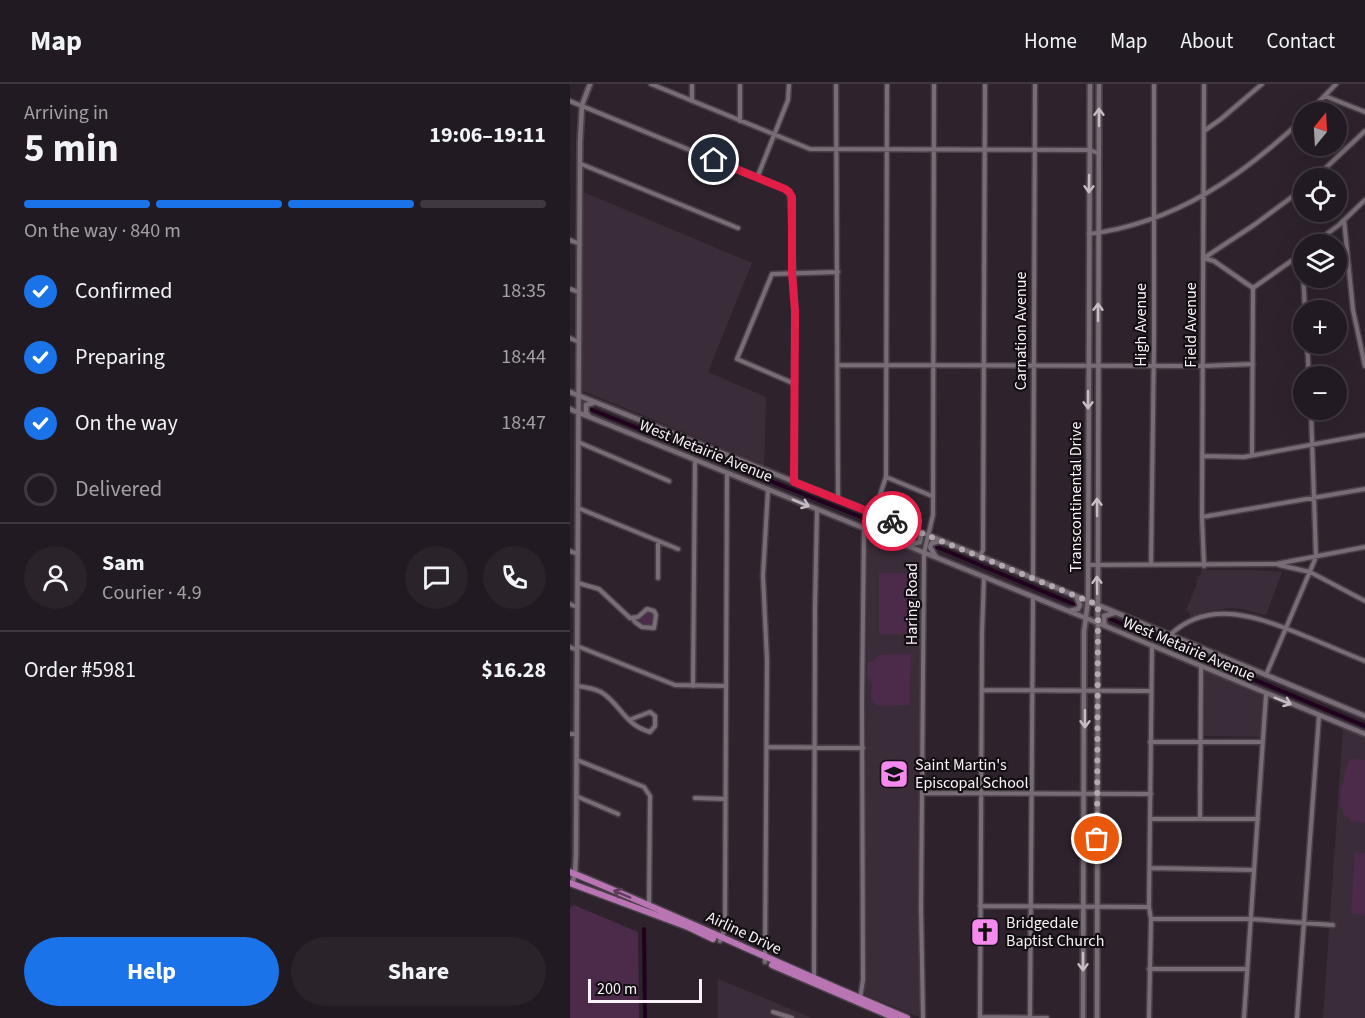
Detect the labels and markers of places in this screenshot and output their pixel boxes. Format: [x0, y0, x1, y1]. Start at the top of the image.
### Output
pin [688, 134, 739, 185]
place label: Saint Martin's Episcopal School [915, 754, 1029, 794]
school or university icon: Saint Martin's Episcopal School [878, 758, 910, 790]
pin [1071, 813, 1122, 864]
place label: Bridgedale Baptist Church [1006, 912, 1104, 952]
church icon: Bridgedale Baptist Church [969, 916, 1001, 948]

